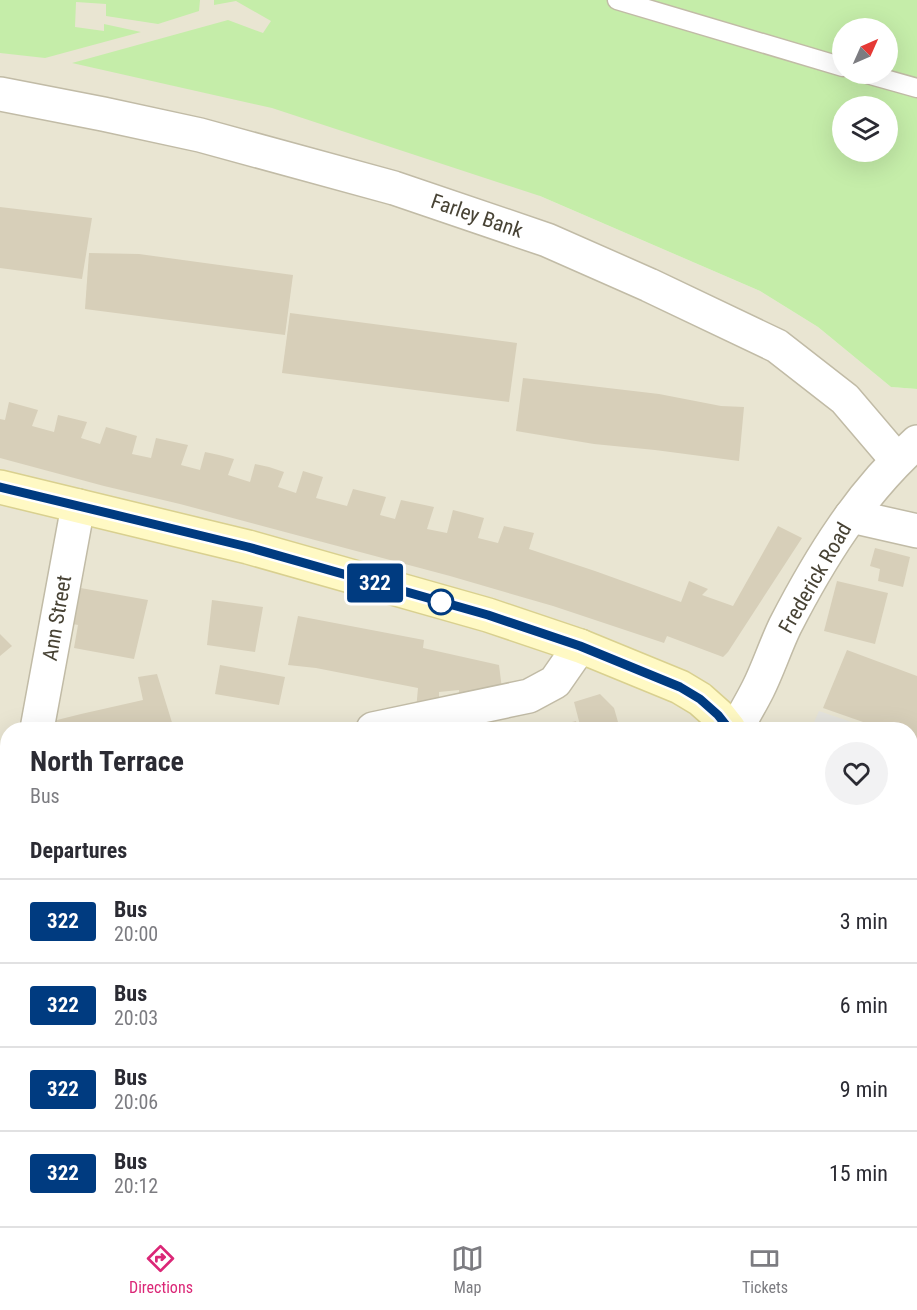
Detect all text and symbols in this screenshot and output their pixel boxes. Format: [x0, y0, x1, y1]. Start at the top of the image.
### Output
north arrow [832, 18, 898, 84]
map controls [832, 18, 898, 162]
button: layers [832, 96, 898, 162]
street label: Farley Bank [428, 189, 527, 243]
street label: Frederick Road [774, 519, 856, 637]
line badge: 322 [340, 564, 410, 602]
text: 322 [359, 571, 391, 595]
street label: Ann Street [38, 573, 76, 663]
unlabelled marker [428, 589, 454, 615]
button: heart [825, 742, 888, 805]
text: North Terrace [30, 745, 184, 778]
text: Bus [30, 784, 60, 808]
text: Departures [30, 838, 127, 863]
text: Bus [114, 897, 147, 922]
text: 322 [47, 909, 79, 933]
text: 3 min [840, 909, 888, 934]
text: 20:00 [114, 922, 158, 946]
text: Bus [114, 981, 147, 1006]
text: 322 [47, 993, 79, 1017]
text: 6 min [840, 993, 888, 1018]
text: 20:03 [114, 1006, 158, 1030]
text: Bus [114, 1065, 147, 1090]
text: 322 [47, 1077, 79, 1101]
text: 9 min [840, 1077, 888, 1102]
text: 20:06 [114, 1090, 158, 1114]
text: Bus [114, 1149, 147, 1174]
text: 322 [47, 1161, 79, 1185]
text: 15 min [829, 1161, 888, 1186]
text: 20:12 [114, 1174, 158, 1198]
tab: Directions [129, 1242, 193, 1297]
tab: Map [451, 1242, 484, 1297]
tab: Tickets [742, 1242, 788, 1297]

